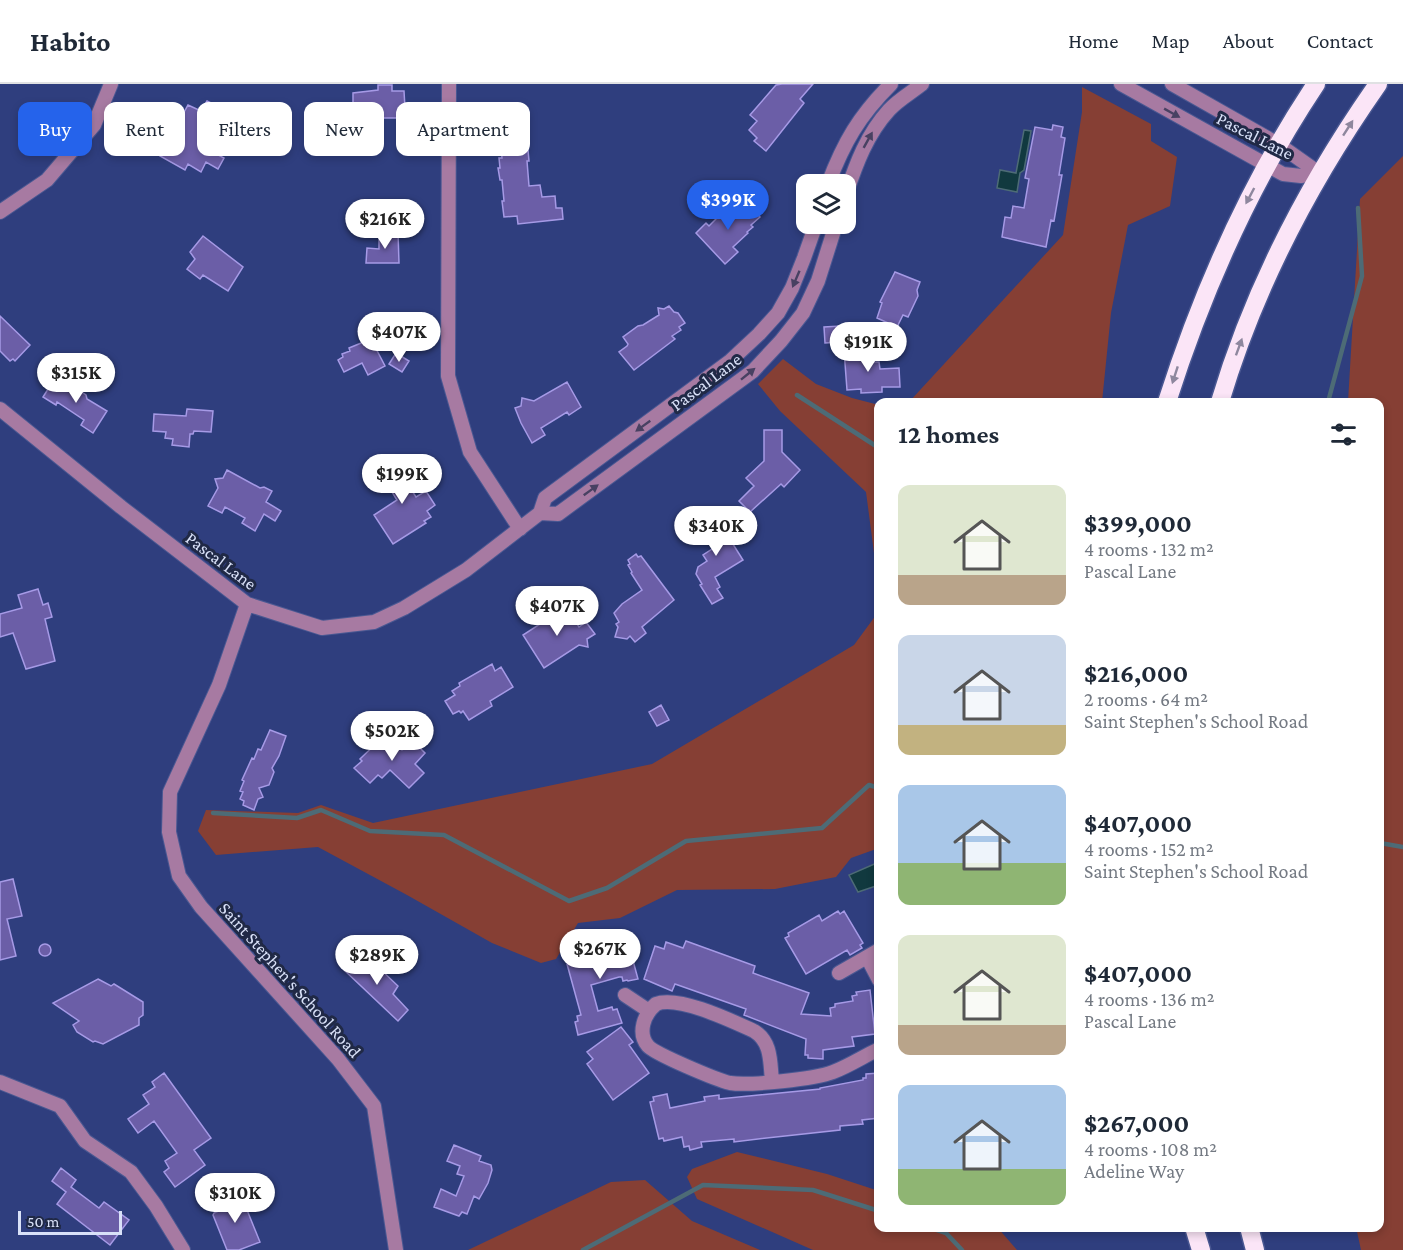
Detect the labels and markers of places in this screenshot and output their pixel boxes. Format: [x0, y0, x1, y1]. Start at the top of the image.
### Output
pin: $399K [686, 180, 770, 231]
pin: $216K [343, 199, 427, 250]
pin: $407K [357, 312, 441, 363]
pin: $191K [826, 322, 910, 373]
pin: $315K [34, 353, 118, 404]
pin: $199K [360, 454, 444, 505]
pin: $340K [674, 506, 758, 557]
pin: $407K [515, 586, 599, 637]
pin: $502K [350, 711, 434, 762]
pin: $267K [558, 929, 642, 980]
pin: $289K [335, 935, 419, 986]
pin: $310K [193, 1173, 277, 1224]

